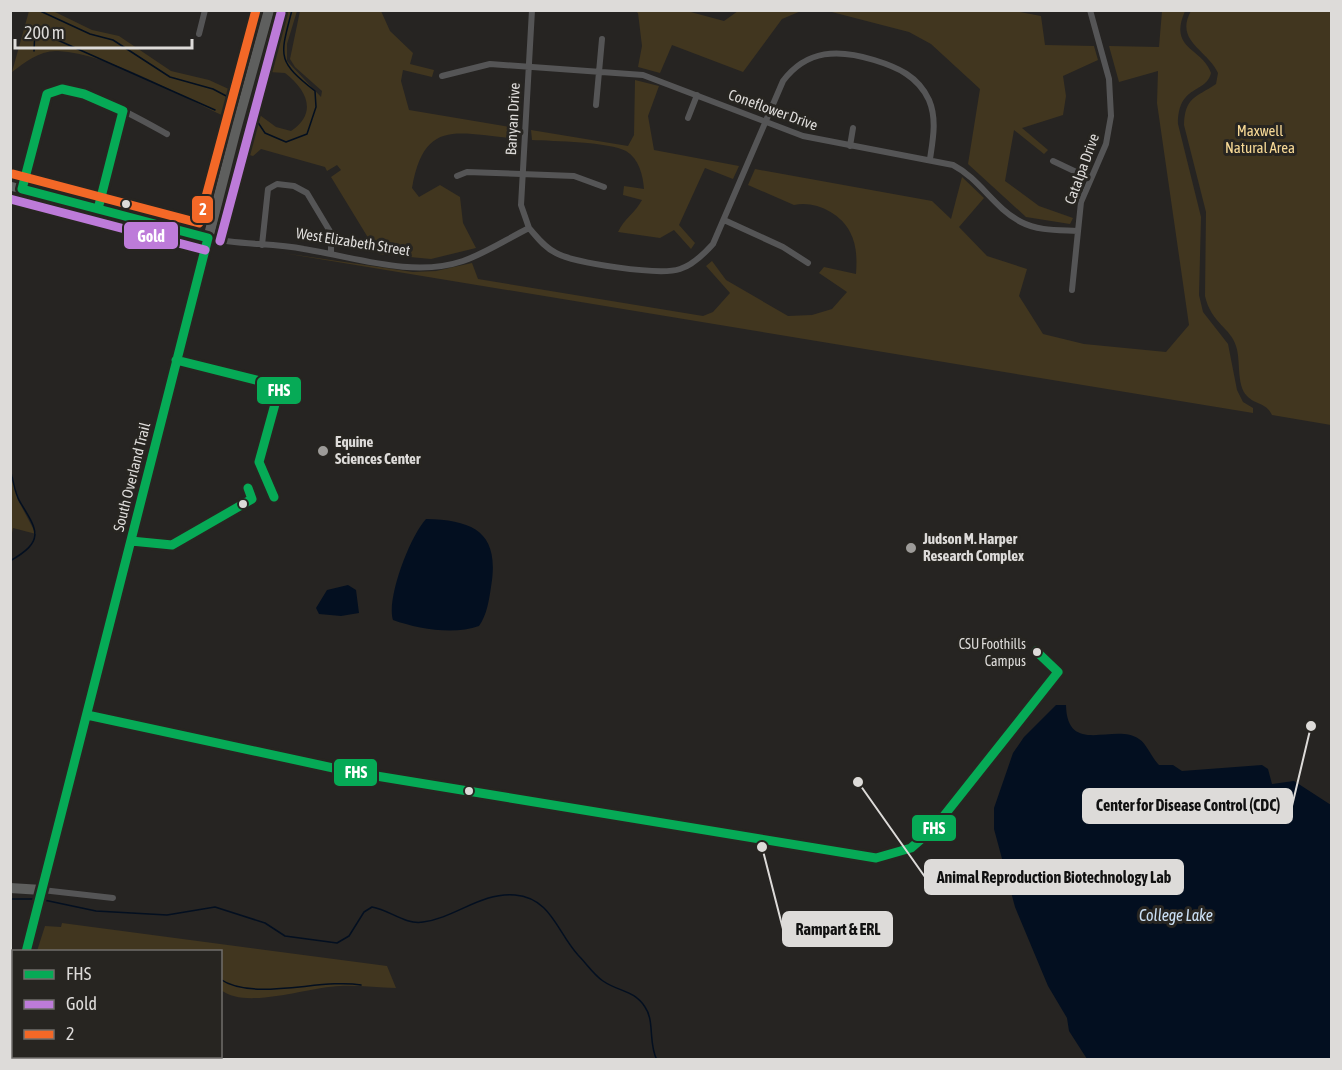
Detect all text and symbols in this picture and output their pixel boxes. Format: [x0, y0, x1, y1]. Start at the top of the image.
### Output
scale bar [15, 12, 192, 50]
text: 200 m [24, 22, 65, 43]
street label: Banyan Drive [502, 82, 523, 156]
street label: Coneflower Drive [726, 85, 820, 134]
park label: Maxwell Natural Area [1225, 122, 1295, 156]
street label: Catalpa Drive [1061, 131, 1102, 207]
line badge: 2 [191, 195, 214, 224]
unlabelled marker [120, 198, 132, 210]
text: 2 [199, 200, 207, 218]
line badge: Gold [123, 221, 179, 250]
street label: West Elizabeth Street [295, 224, 411, 259]
text: Gold [137, 227, 165, 245]
line badge: FHS [256, 376, 302, 405]
text: FHS [268, 381, 291, 399]
street label: South Overland Trail [110, 421, 153, 533]
place label: Equine Sciences Center [335, 433, 421, 467]
marker: Equine Sciences Center [316, 444, 330, 458]
unlabelled marker [237, 498, 249, 510]
place label: Judson M. Harper Research Complex [922, 530, 1024, 564]
marker: Judson M. Harper Research Complex [904, 541, 918, 555]
place label: CSU Foothills Campus [959, 636, 1026, 669]
marker: CSU Foothills Campus [1031, 646, 1043, 658]
line badge: FHS [333, 758, 378, 787]
text: FHS [345, 763, 368, 781]
unlabelled marker [463, 785, 475, 797]
callout: Center for Disease Control (CDC) [1083, 789, 1292, 823]
text: Center for Disease Control (CDC) [1096, 796, 1280, 814]
line badge: FHS [911, 814, 957, 842]
text: FHS [923, 819, 946, 837]
callout: Animal Reproduction Biotechnology Lab [925, 860, 1183, 894]
text: Animal Reproduction Biotechnology Lab [936, 868, 1172, 886]
water label: College Lake [1139, 906, 1213, 925]
callout: Rampart & ERL [783, 912, 892, 946]
text: Rampart & ERL [796, 920, 881, 938]
legend [12, 950, 222, 1058]
text: FHS [66, 963, 92, 984]
text: Gold [66, 993, 97, 1014]
text: 2 [66, 1023, 74, 1044]

